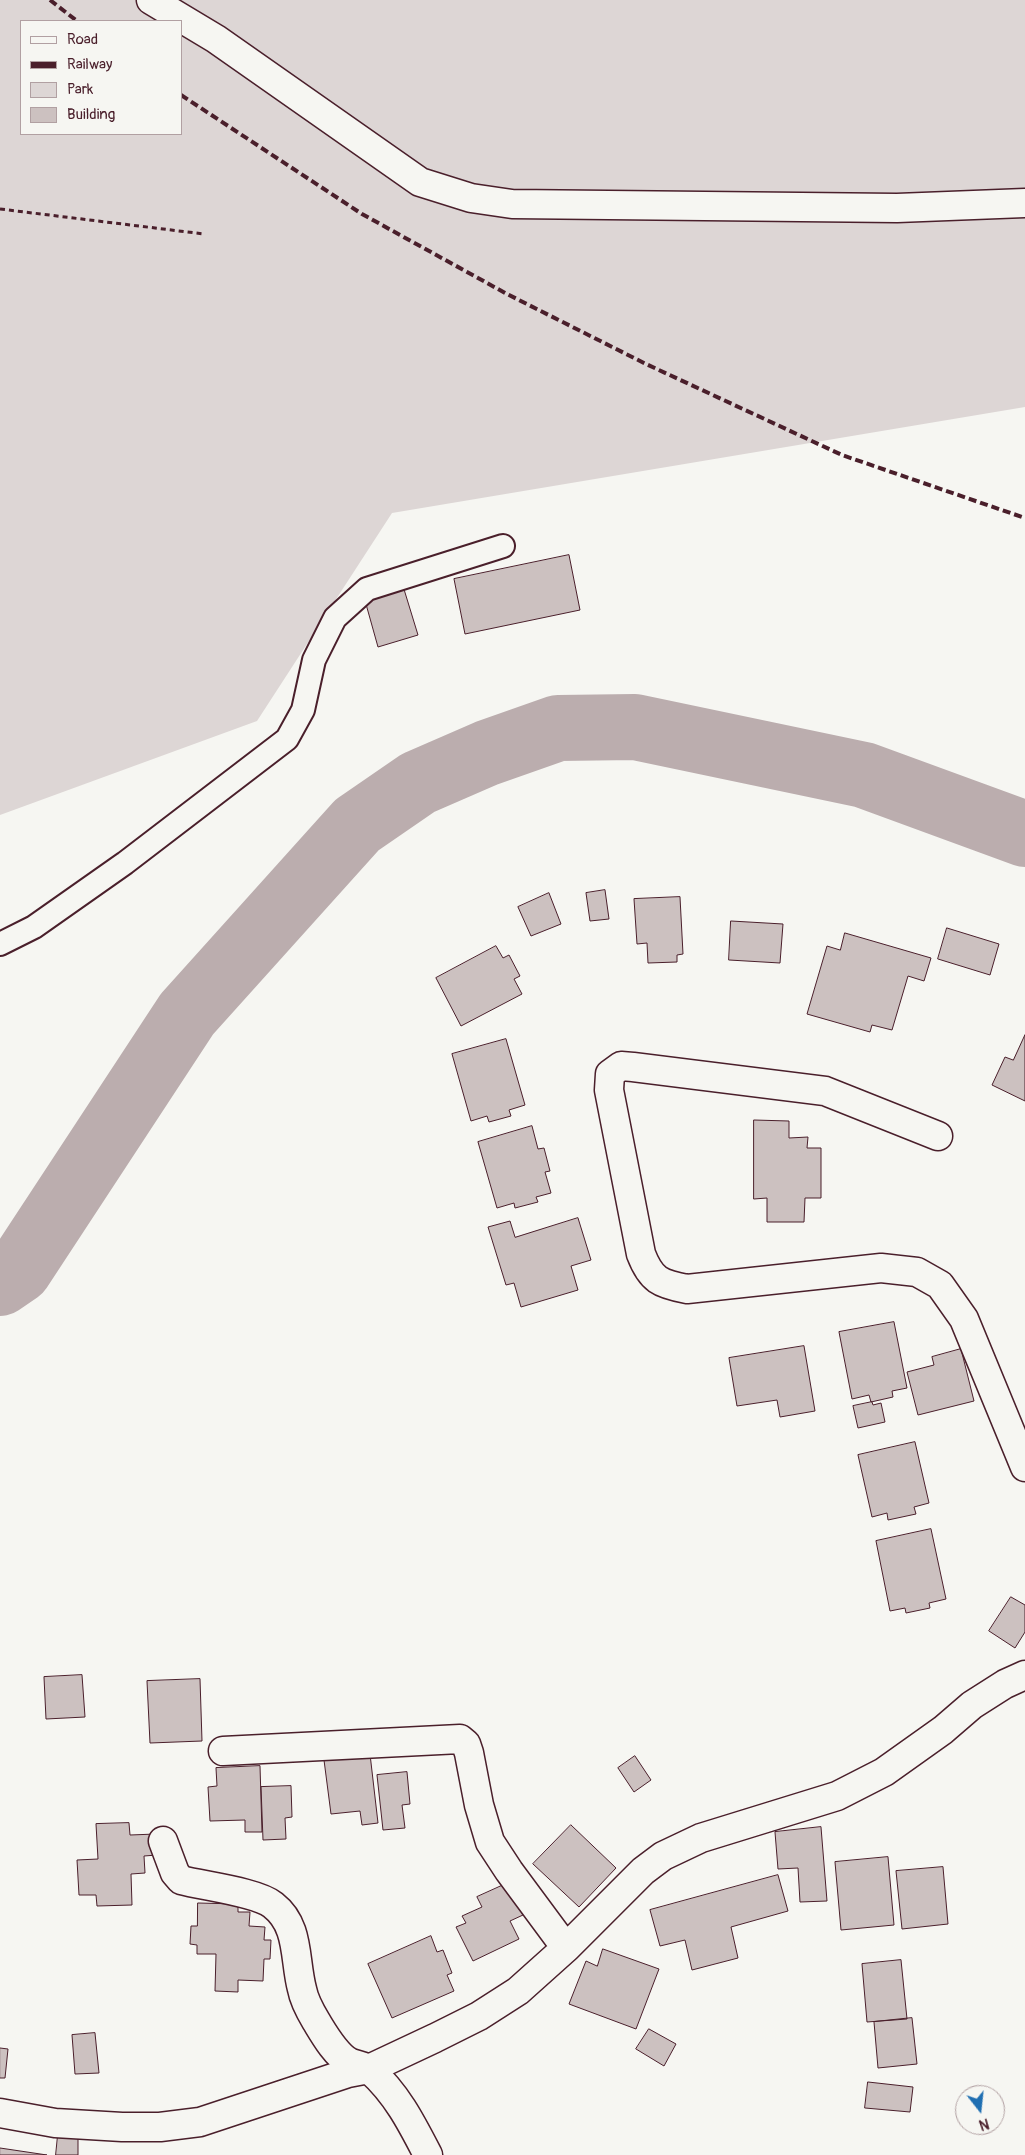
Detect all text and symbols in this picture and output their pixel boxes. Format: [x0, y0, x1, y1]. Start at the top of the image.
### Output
legend [20, 20, 182, 135]
text: Road [67, 30, 98, 49]
text: Railway [67, 55, 112, 74]
text: Park [67, 80, 93, 99]
text: Building [67, 105, 115, 124]
north arrow [955, 2085, 1005, 2135]
text: N [977, 2114, 991, 2133]

